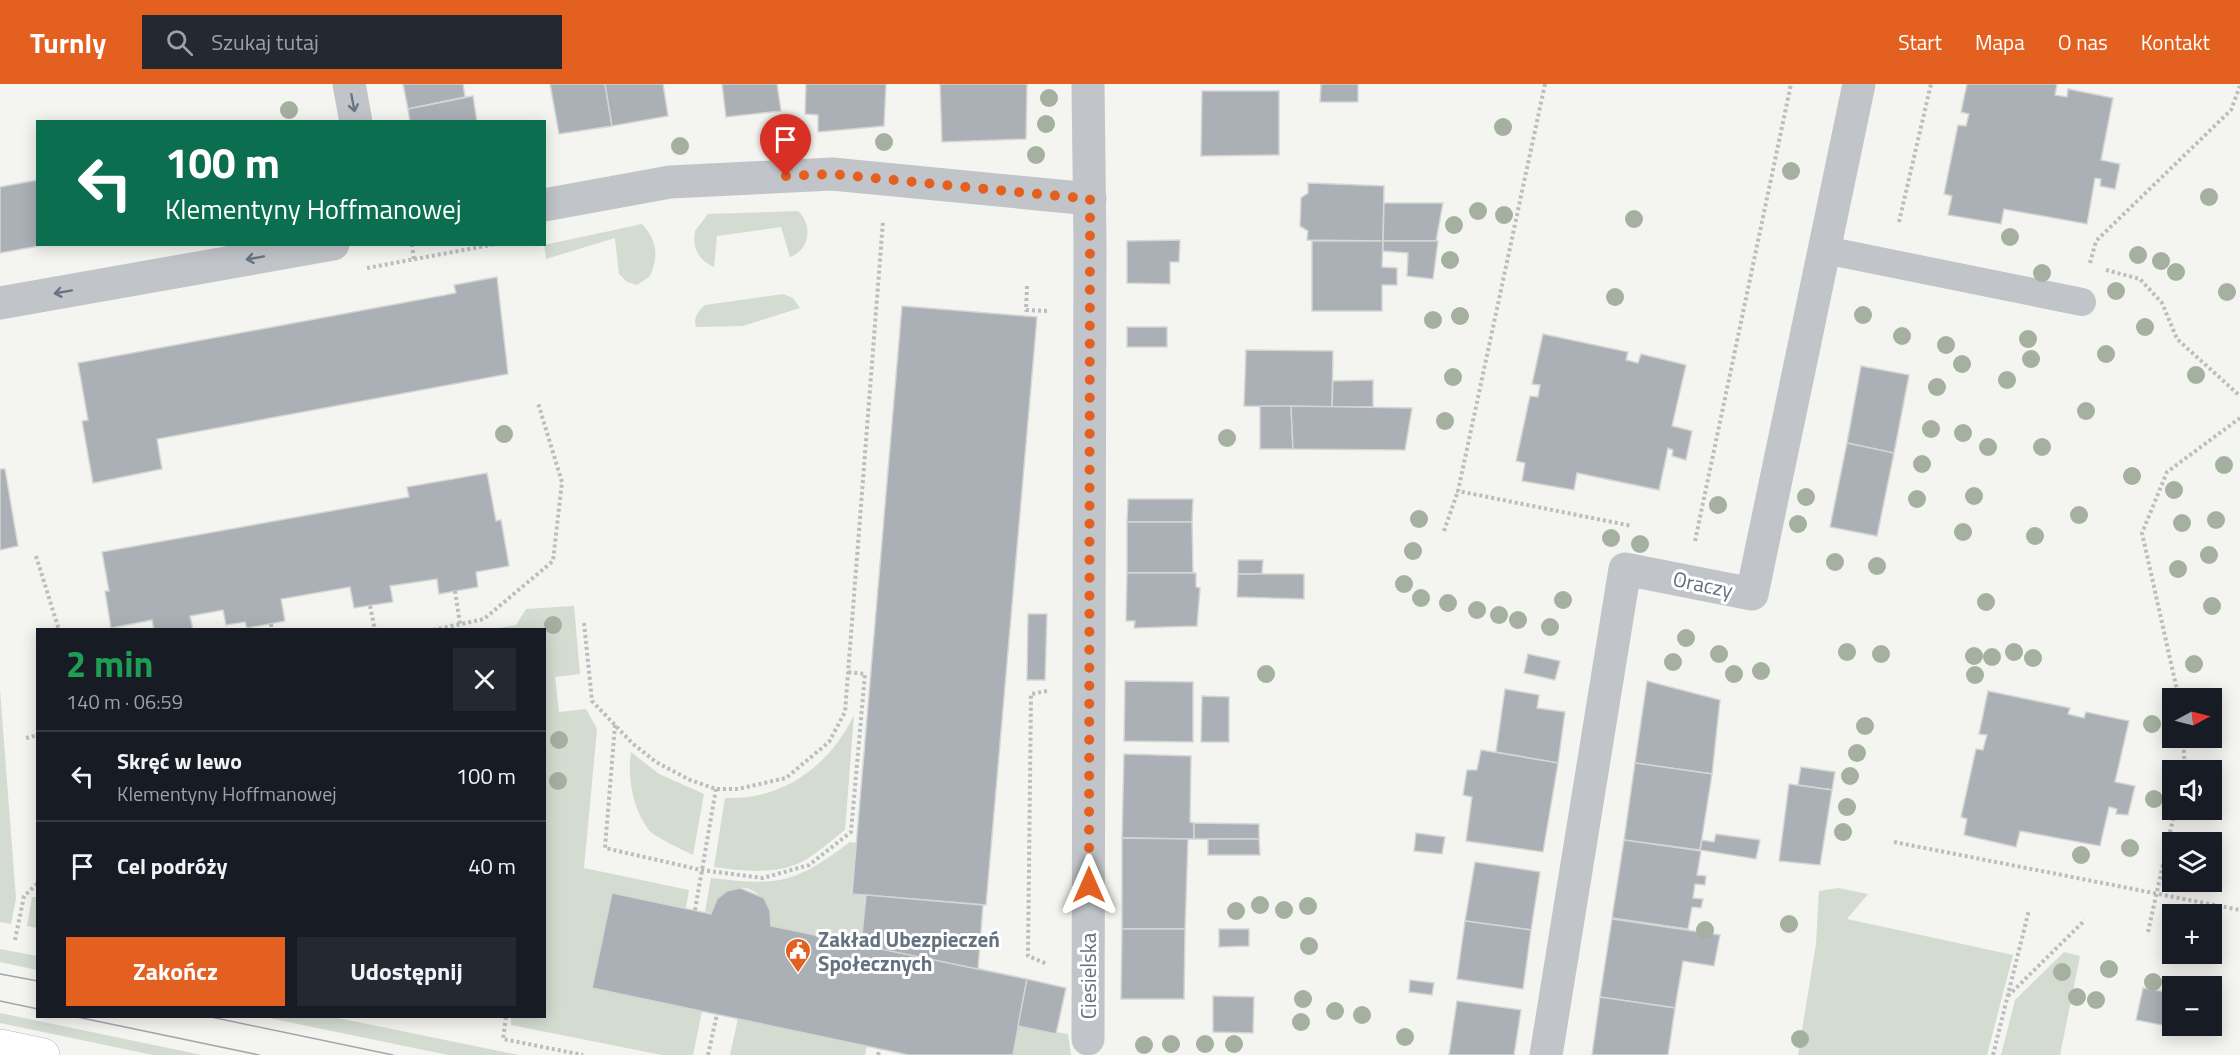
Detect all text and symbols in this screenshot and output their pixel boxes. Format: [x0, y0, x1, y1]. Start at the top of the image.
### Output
search box [142, 15, 562, 69]
text: Turnly [30, 21, 106, 64]
text: Szukaj tutaj [211, 25, 319, 59]
icon: search [163, 26, 196, 59]
text: Start [1898, 26, 1942, 58]
text: Mapa [1975, 26, 2025, 58]
text: O nas [2058, 26, 2108, 58]
text: Kontakt [2141, 26, 2210, 58]
one-way arrow [348, 92, 359, 112]
pin [760, 114, 811, 176]
icon: arrive [769, 123, 802, 156]
text: 100 m [165, 130, 280, 194]
icon: left [66, 144, 144, 222]
text: Klementyny Hoffmanowej [165, 188, 462, 229]
one-way arrow [246, 253, 265, 264]
one-way arrow [54, 287, 73, 298]
street label: Oraczy [1670, 562, 1736, 606]
text: 2 min [66, 636, 153, 691]
button: close [453, 648, 516, 711]
text: 140 m · 06:59 [66, 686, 183, 717]
north arrow [2162, 688, 2222, 748]
map controls [2162, 688, 2222, 1036]
text: Skręć w lewo [117, 744, 242, 778]
text: 100 m [456, 759, 516, 793]
icon: left [66, 760, 99, 793]
button: sound [2162, 760, 2222, 820]
text: Klementyny Hoffmanowej [117, 778, 337, 809]
button: layers [2162, 832, 2222, 892]
text: Cel podróży [117, 849, 227, 883]
text: 40 m [468, 849, 516, 883]
icon: arrive [66, 850, 99, 883]
position arrow [1057, 853, 1121, 917]
button: + [2162, 904, 2222, 964]
place label: Zakład Ubezpieczeń Społecznych [818, 923, 1000, 979]
street label: Ciesielska [1072, 932, 1104, 1019]
public building icon: Zakład Ubezpieczeń Społecznych [783, 936, 813, 974]
button: Zakończ [66, 937, 285, 1006]
button: Udostępnij [297, 937, 516, 1006]
button: − [2162, 976, 2222, 1036]

